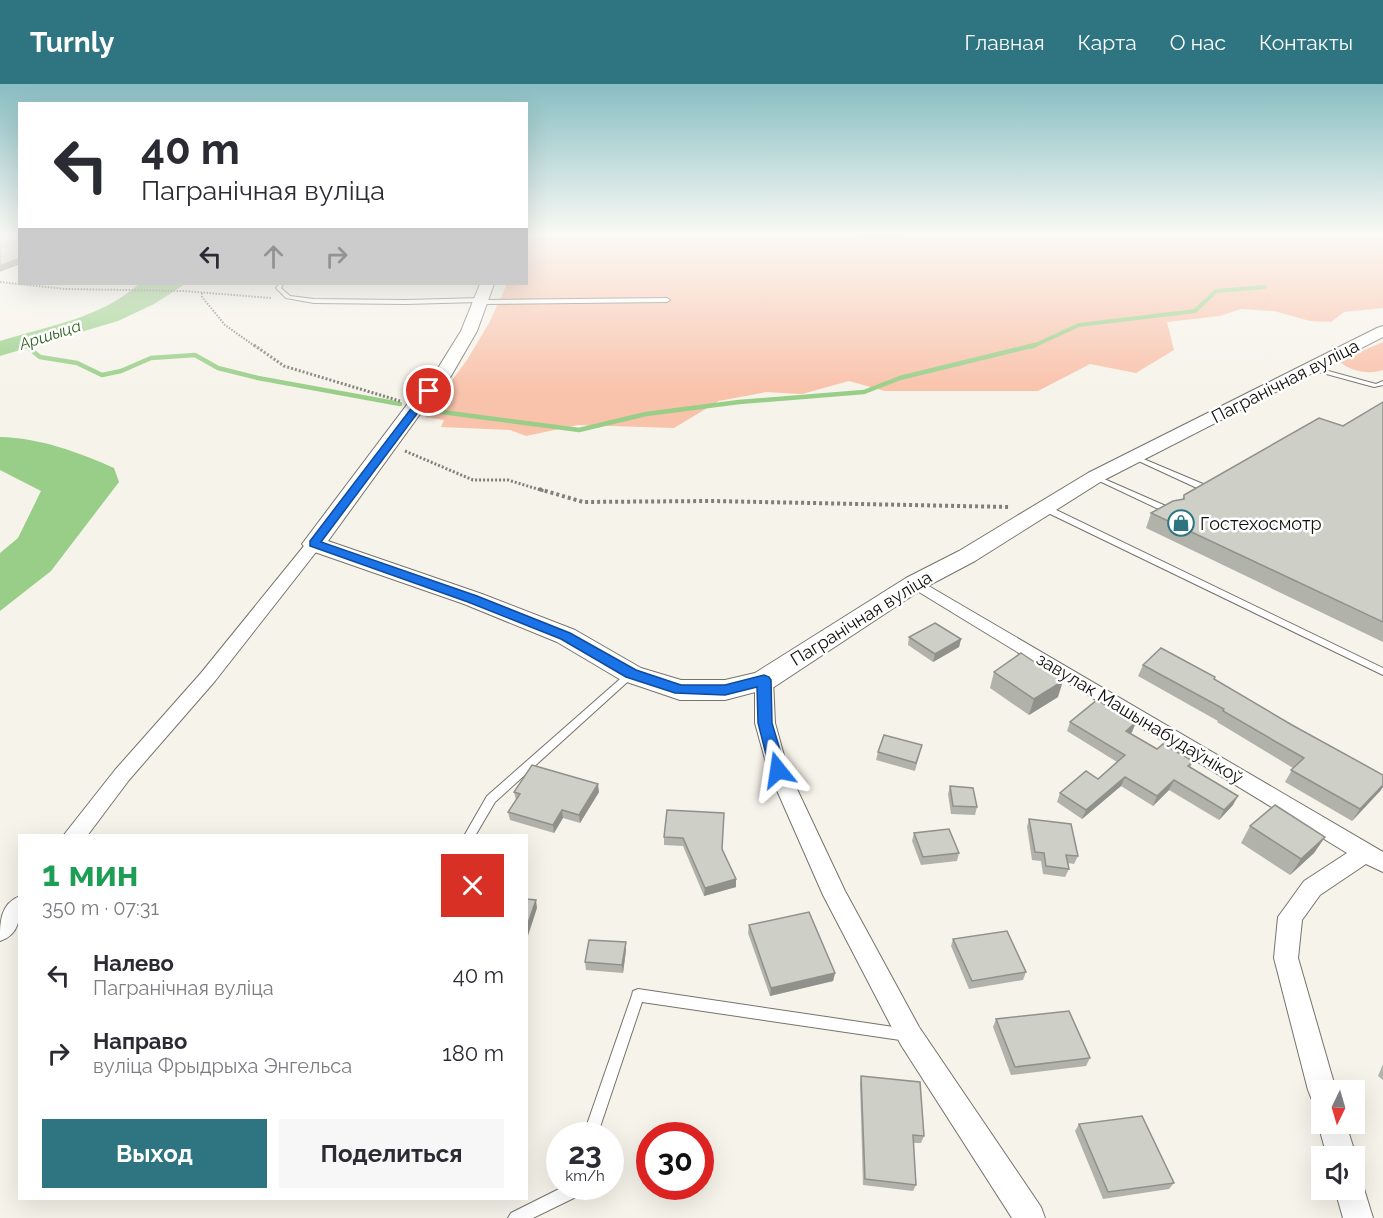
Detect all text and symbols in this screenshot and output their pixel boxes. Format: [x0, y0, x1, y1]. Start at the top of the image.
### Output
text: Turnly [30, 26, 114, 59]
text: Главная [965, 30, 1045, 55]
text: Карта [1078, 30, 1137, 55]
text: О нас [1170, 30, 1226, 55]
text: Контакты [1259, 30, 1353, 55]
text: 40 m [141, 125, 240, 174]
icon: left [42, 126, 120, 204]
text: Пагранічная вуліца [141, 175, 385, 206]
icon: left [194, 240, 227, 273]
icon: ahead [257, 240, 290, 273]
icon: right [320, 240, 353, 273]
water label: Аршыца [16, 316, 84, 354]
street label: Пагранічная вуліца [1208, 335, 1362, 427]
pin [403, 365, 454, 416]
icon: arrive [412, 374, 445, 407]
shop icon: Гостехосмотр [1166, 508, 1196, 538]
place label: Гостехосмотр [1200, 513, 1322, 534]
street label: Пагранічная вуліца [786, 566, 936, 670]
street label: завулак Машынабудаўнікоў [1033, 648, 1247, 788]
position arrow [746, 738, 810, 802]
text: 1 мин [42, 852, 138, 894]
button: close [441, 854, 504, 917]
text: 350 m · 07:31 [42, 896, 159, 920]
text: Налево [93, 950, 174, 976]
icon: left [42, 959, 75, 992]
text: 40 m [453, 962, 504, 988]
text: Пагранічная вуліца [93, 976, 274, 1000]
text: Направо [93, 1028, 187, 1054]
icon: right [42, 1037, 75, 1070]
text: 180 m [442, 1040, 504, 1066]
text: вуліца Фрыдрыха Энгельса [93, 1054, 352, 1078]
north arrow [1311, 1080, 1365, 1134]
map controls [1311, 1080, 1365, 1200]
button: Выход [42, 1119, 267, 1188]
button: Поделиться [279, 1119, 504, 1188]
speed limit sign: 30 [636, 1122, 714, 1200]
text: 23 [568, 1136, 602, 1171]
button: sound [1311, 1146, 1365, 1200]
text: km/h [565, 1167, 605, 1185]

